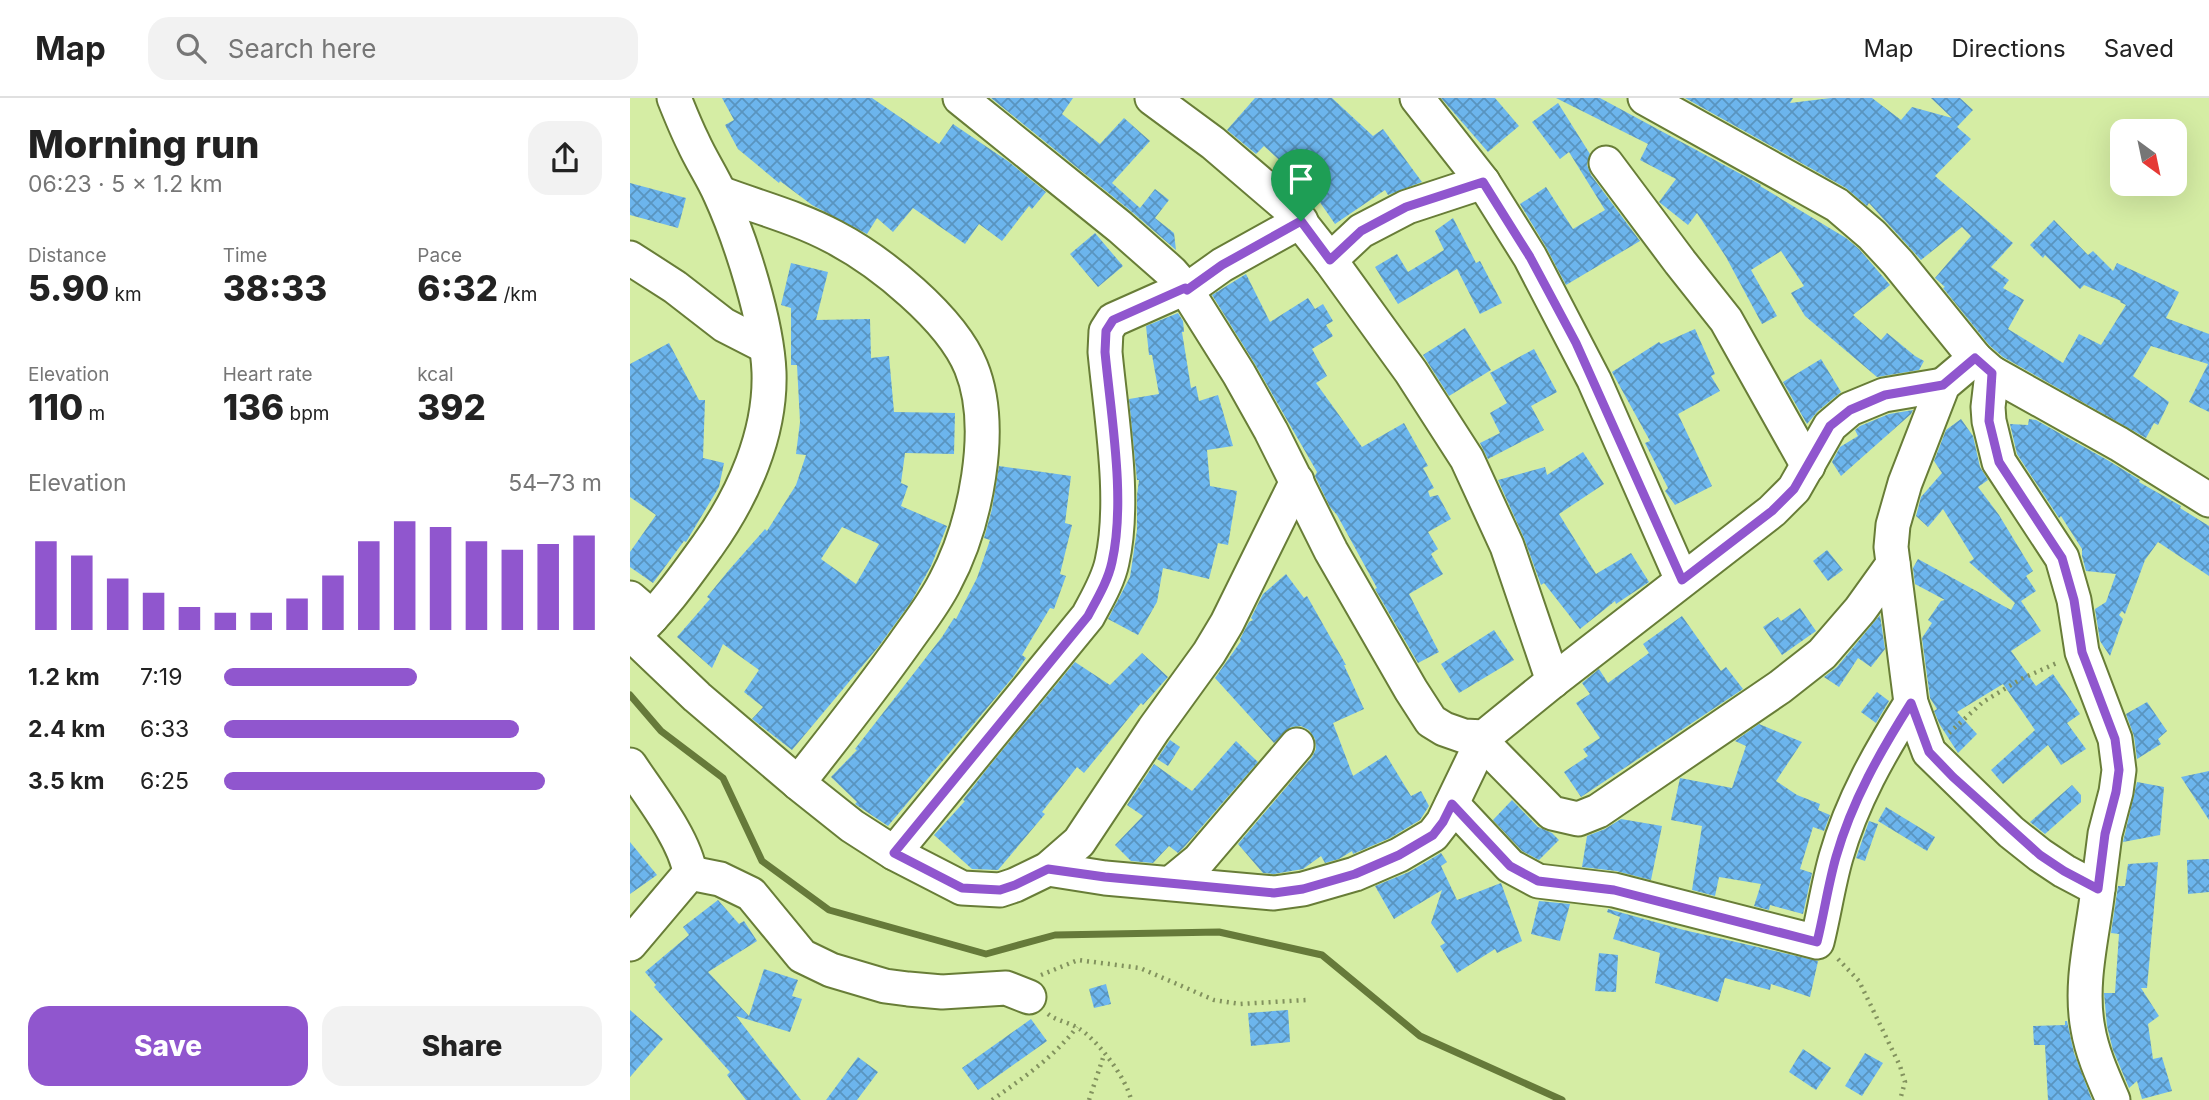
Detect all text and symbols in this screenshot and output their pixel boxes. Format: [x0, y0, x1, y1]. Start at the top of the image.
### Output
search box [148, 17, 638, 80]
text: Map [35, 28, 106, 68]
icon: search [172, 29, 210, 67]
text: Search here [228, 33, 376, 64]
text: Map [1864, 34, 1913, 63]
text: Directions [1951, 34, 2066, 63]
text: Saved [2104, 34, 2174, 63]
north arrow [2110, 119, 2188, 196]
map controls [2110, 119, 2187, 196]
text: Morning run [28, 121, 259, 167]
button: share [528, 121, 602, 195]
pin [1271, 149, 1331, 221]
icon: arrive [1282, 160, 1320, 198]
text: 06:23 · 5 × 1.2 km [28, 170, 223, 198]
text: Distance [28, 244, 106, 267]
text: Time [223, 244, 267, 267]
text: Pace [417, 244, 462, 267]
text: 5.90 [28, 267, 109, 309]
text: 38:33 [223, 267, 327, 309]
text: 6:32 [417, 267, 498, 309]
text: km [109, 283, 142, 306]
text: /km [498, 283, 537, 306]
text: Elevation [28, 363, 109, 386]
text: Heart rate [223, 363, 313, 386]
text: kcal [417, 363, 454, 386]
text: 110 [28, 386, 83, 428]
text: 136 [223, 386, 284, 428]
text: 392 [417, 386, 486, 428]
text: m [83, 402, 105, 425]
text: bpm [284, 402, 330, 425]
text: Elevation [28, 469, 127, 497]
text: 54–73 m [508, 469, 602, 497]
text: 1.2 km [28, 663, 100, 691]
text: 7:19 [140, 663, 183, 691]
text: 2.4 km [28, 715, 106, 743]
text: 6:33 [140, 715, 189, 743]
text: 3.5 km [28, 767, 104, 795]
text: 6:25 [140, 767, 189, 795]
button: Save [28, 1006, 308, 1086]
button: Share [322, 1006, 602, 1086]

